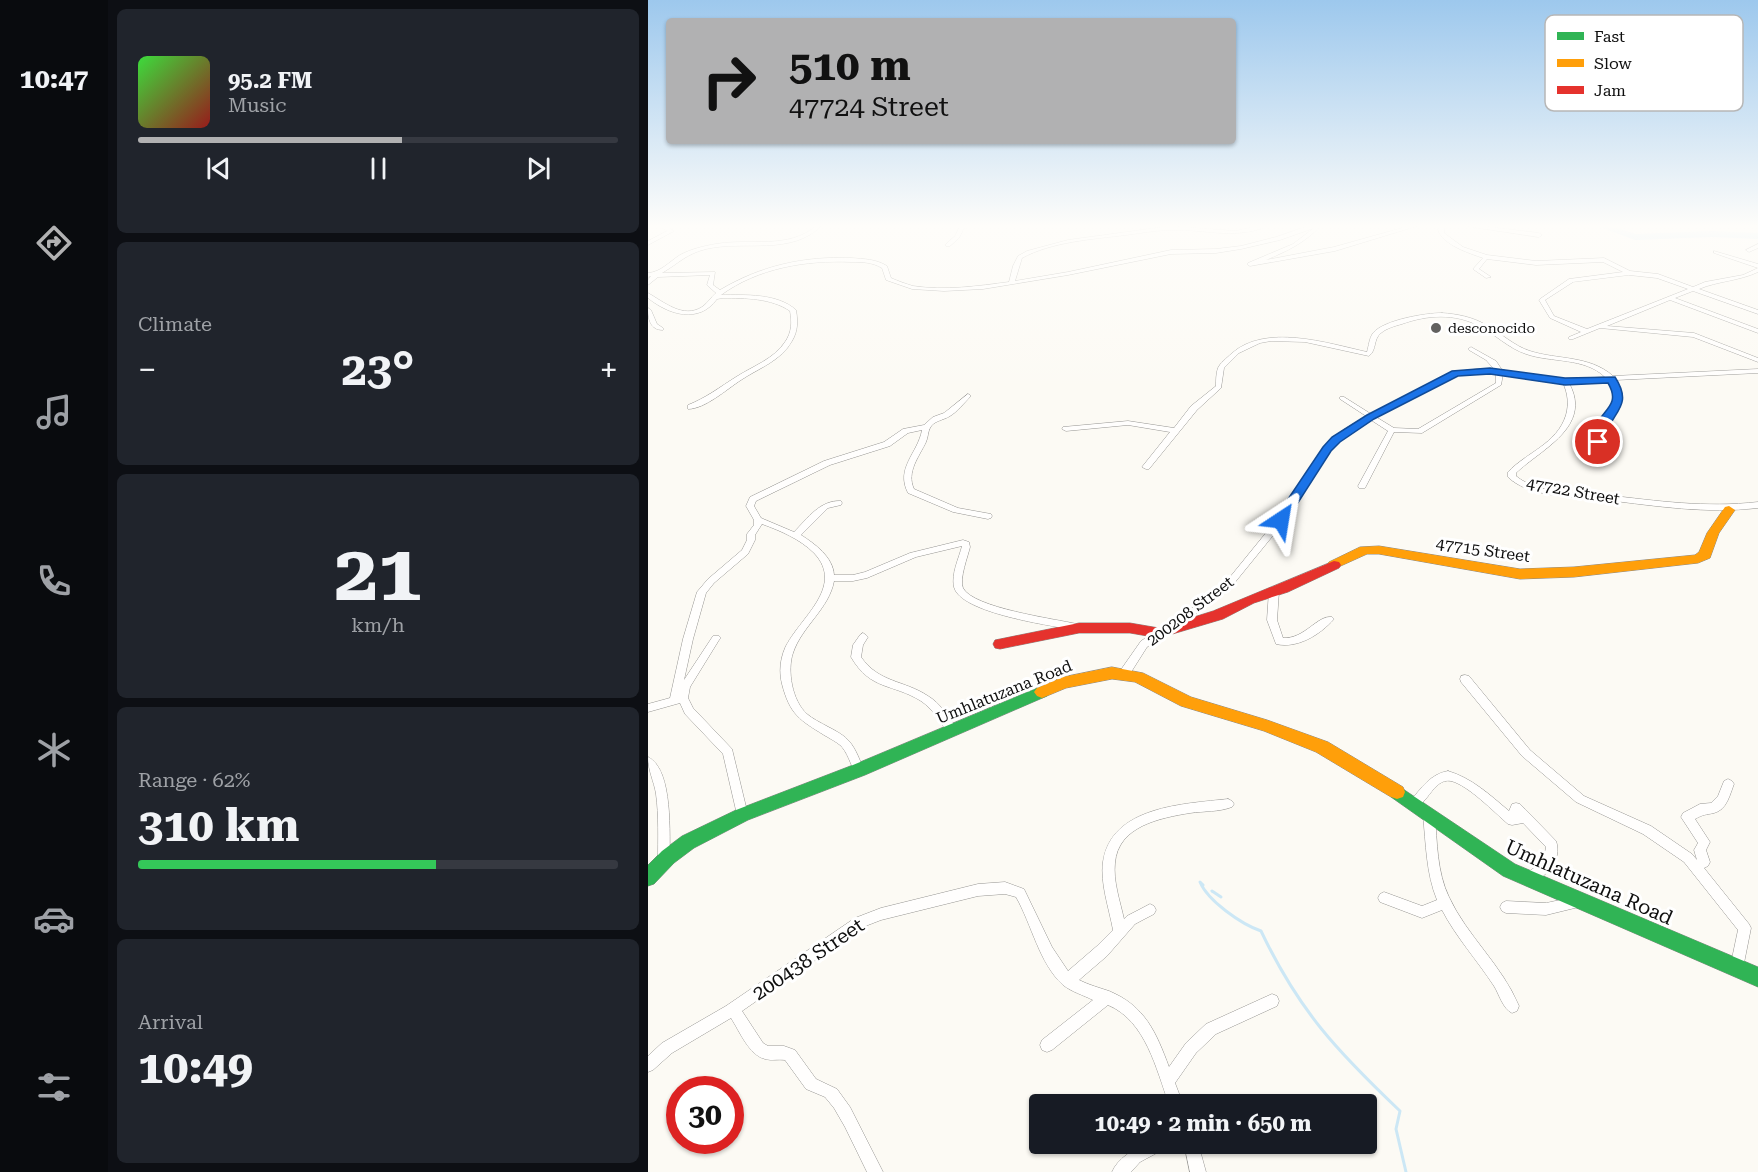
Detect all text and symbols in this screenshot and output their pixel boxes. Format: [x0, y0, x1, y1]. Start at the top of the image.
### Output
legend [1545, 15, 1743, 111]
text: Fast [1594, 27, 1625, 46]
text: 510 m [789, 41, 911, 90]
icon: right [690, 42, 768, 120]
text: Slow [1594, 54, 1632, 73]
text: 10:47 [20, 63, 88, 95]
text: 95.2 FM [228, 68, 312, 93]
text: Jam [1594, 81, 1626, 100]
text: 47724 Street [789, 91, 949, 123]
text: Music [228, 93, 287, 117]
icon: previous [202, 152, 235, 185]
icon: pause [362, 152, 395, 185]
icon: next [522, 152, 555, 185]
icon: directions [33, 222, 75, 264]
text: Climate [138, 312, 212, 336]
place label: desconocido [1448, 320, 1535, 336]
marker: desconocido [1429, 321, 1443, 335]
text: 23° [342, 343, 414, 396]
text: − [138, 350, 156, 389]
text: + [600, 350, 618, 389]
icon: music [33, 391, 75, 433]
pin [1572, 416, 1623, 467]
icon: arrive [1581, 425, 1614, 458]
street label: 47722 Street [1525, 473, 1621, 509]
position arrow [1249, 488, 1313, 552]
text: 21 [334, 528, 422, 619]
street label: 47715 Street [1435, 534, 1531, 566]
icon: phone [33, 560, 75, 602]
street label: 200208 Street [1143, 572, 1237, 650]
text: km/h [351, 613, 405, 637]
street label: Umhlatuzana Road [933, 656, 1075, 728]
icon: climate [33, 729, 75, 771]
text: Range · 62% [138, 768, 250, 792]
text: 310 km [138, 799, 299, 852]
street label: Umhlatuzana Road [1501, 834, 1677, 930]
icon: car [33, 898, 75, 940]
street label: 200438 Street [748, 913, 869, 1005]
text: Arrival [138, 1010, 203, 1034]
text: 10:49 [138, 1041, 253, 1094]
icon: filters [33, 1066, 75, 1108]
speed limit sign: 30 [666, 1076, 744, 1154]
text: 10:49 · 2 min · 650 m [1094, 1111, 1312, 1136]

